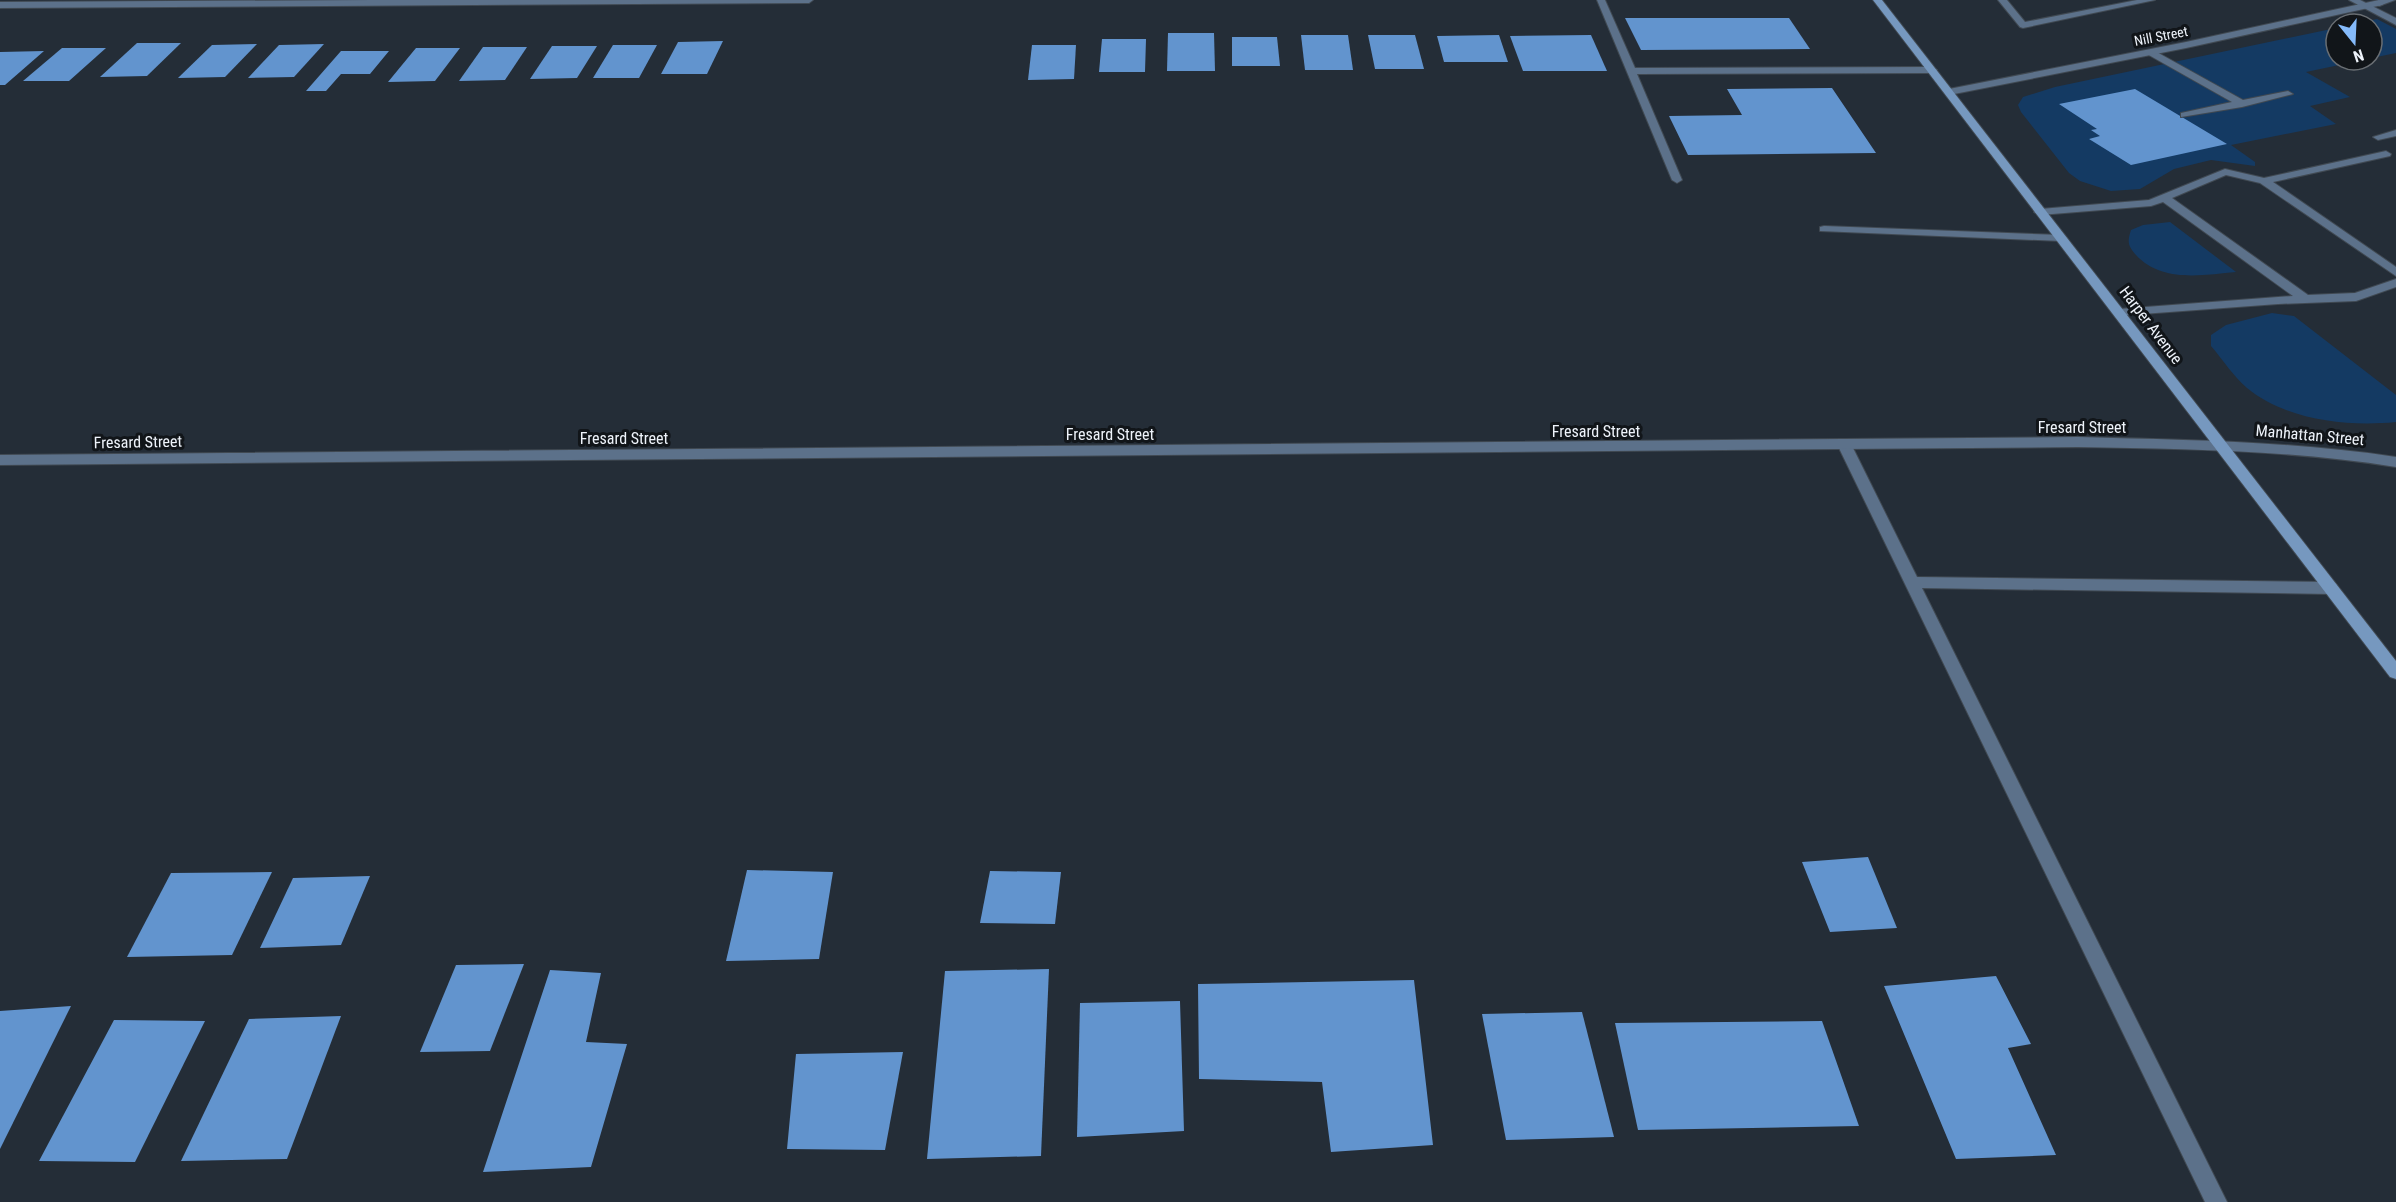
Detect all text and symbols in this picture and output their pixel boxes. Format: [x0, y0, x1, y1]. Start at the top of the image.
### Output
north arrow [2324, 12, 2384, 72]
street label: Nill Street [2133, 23, 2189, 49]
text: N [2351, 45, 2366, 66]
street label: Harper Avenue [2116, 282, 2186, 368]
street label: Fresard Street [2038, 418, 2127, 437]
street label: Manhattan Street [2255, 421, 2365, 449]
street label: Fresard Street [1552, 422, 1641, 441]
street label: Fresard Street [1066, 425, 1155, 444]
street label: Fresard Street [580, 429, 669, 448]
street label: Fresard Street [94, 432, 183, 452]

